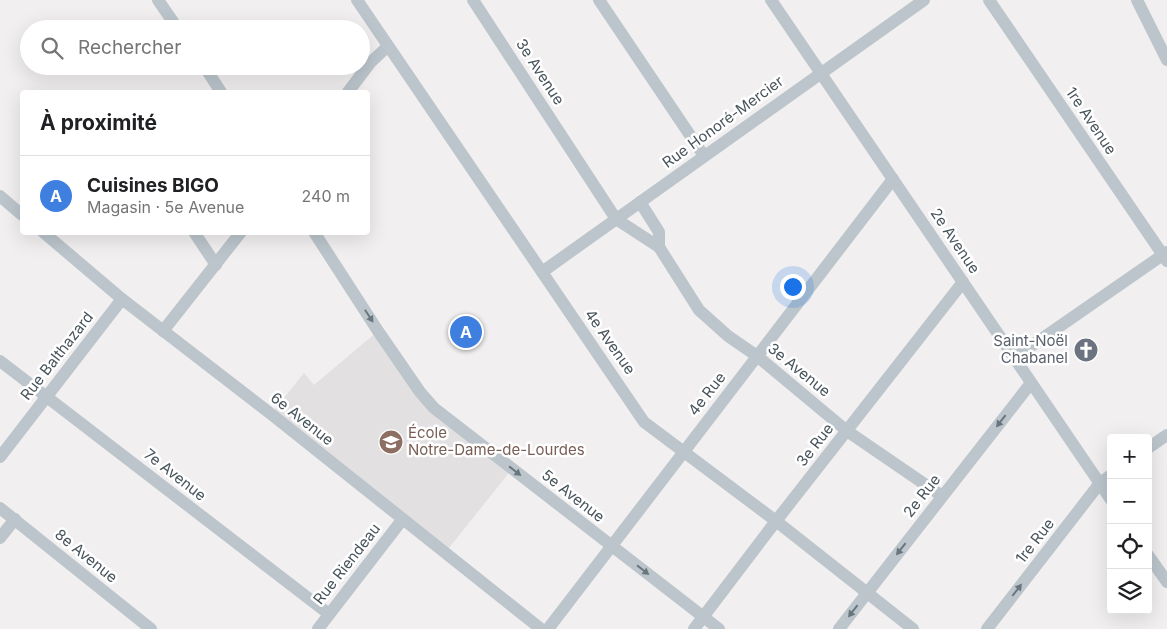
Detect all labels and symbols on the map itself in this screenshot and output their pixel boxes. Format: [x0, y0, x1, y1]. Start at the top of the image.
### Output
street label: 3e Avenue [512, 35, 569, 108]
street label: Rue Honoré-Mercier [659, 71, 787, 172]
street label: 1re Avenue [1062, 83, 1121, 158]
street label: 2e Avenue [927, 204, 984, 277]
your location [780, 274, 806, 300]
street label: 4e Avenue [581, 305, 640, 378]
street label: Rue Balthazard [16, 308, 97, 404]
one-way arrow [364, 310, 373, 323]
pin: A [450, 313, 482, 351]
place label: Saint-Noël Chabanel [993, 331, 1068, 367]
church icon: Saint-Noël Chabanel [1073, 337, 1099, 363]
street label: 3e Avenue [764, 339, 834, 401]
street label: 4e Rue [684, 368, 729, 419]
street label: 6e Avenue [267, 388, 338, 449]
one-way arrow [996, 415, 1007, 428]
street label: 3e Rue [792, 419, 837, 470]
place label: École Notre-Dame-de-Lourdes [408, 423, 585, 459]
school or university icon: École Notre-Dame-de-Lourdes [378, 429, 404, 455]
street label: 7e Avenue [141, 445, 210, 505]
one-way arrow [508, 465, 521, 476]
street label: 5e Avenue [538, 465, 609, 526]
street label: 2e Rue [899, 470, 944, 521]
street label: 1re Rue [1011, 514, 1058, 567]
street label: Rue Riendeau [309, 519, 384, 608]
street label: 8e Avenue [51, 525, 121, 587]
one-way arrow [896, 543, 907, 556]
one-way arrow [636, 565, 649, 576]
one-way arrow [1011, 584, 1022, 597]
one-way arrow [848, 604, 859, 617]

